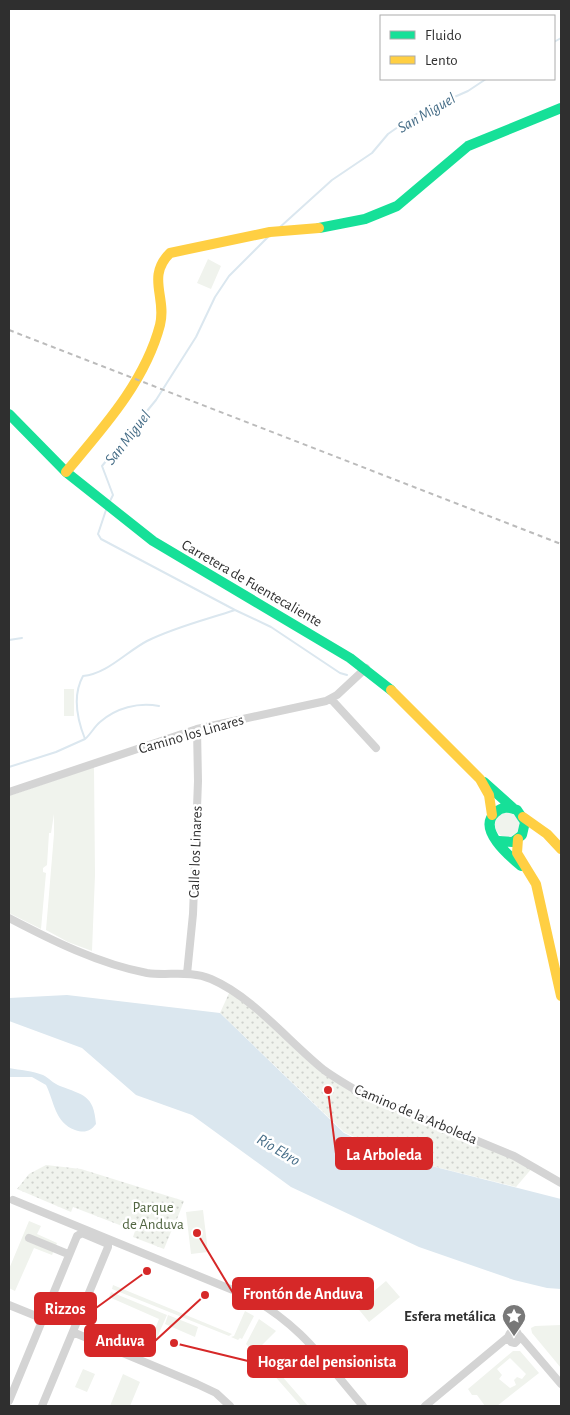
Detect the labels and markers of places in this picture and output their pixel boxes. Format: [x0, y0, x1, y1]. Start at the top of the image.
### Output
callout: La Arboleda [336, 1138, 432, 1169]
callout: Frontón de Anduva [233, 1278, 373, 1309]
callout: Rizzos [35, 1293, 96, 1324]
place icon: Esfera metálica [501, 1303, 527, 1337]
place label: Esfera metálica [404, 1309, 496, 1324]
callout: Anduva [85, 1325, 155, 1356]
callout: Hogar del pensionista [248, 1346, 407, 1377]

